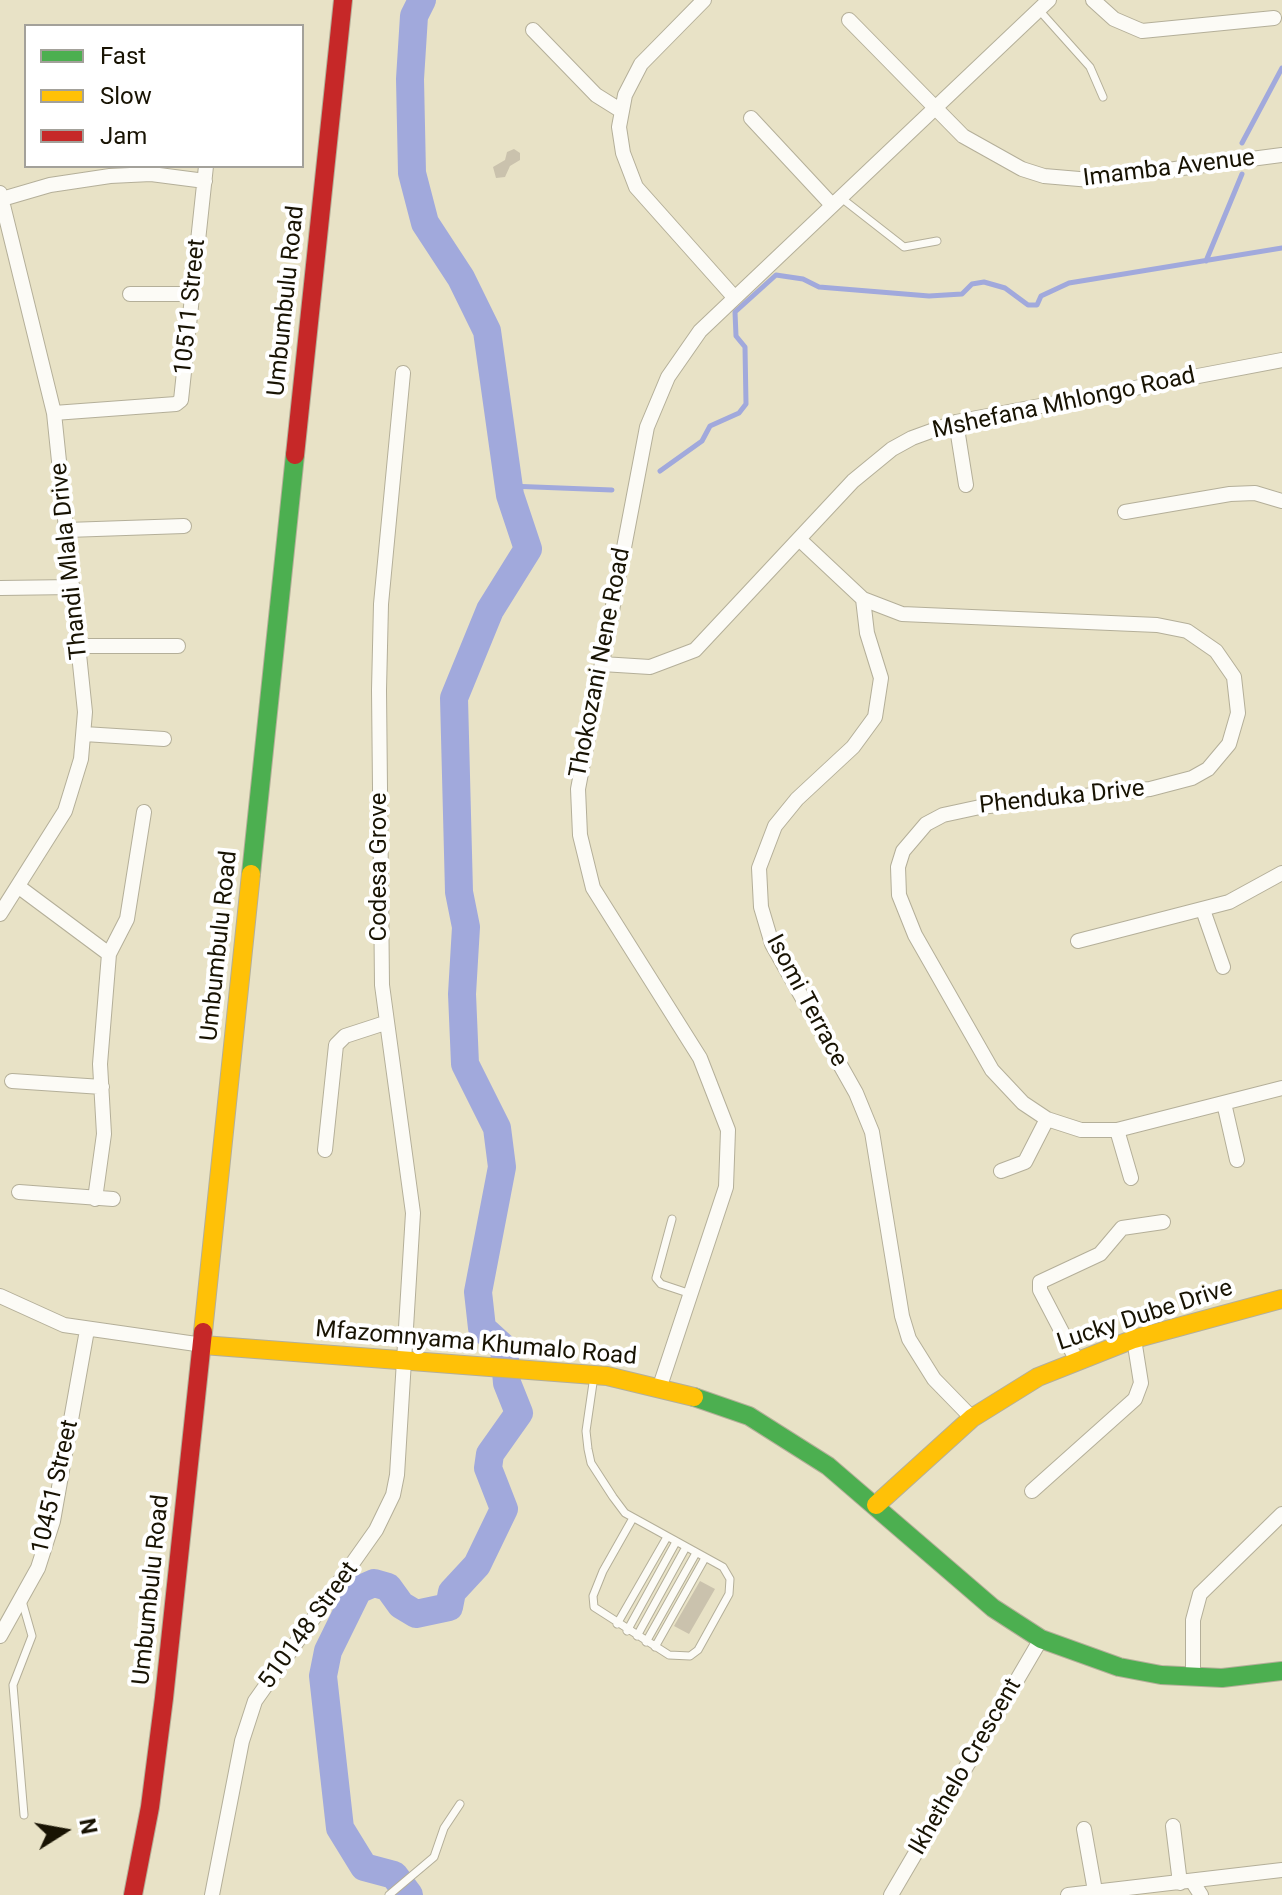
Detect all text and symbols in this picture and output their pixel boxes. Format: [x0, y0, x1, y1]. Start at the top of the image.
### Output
legend [24, 24, 304, 168]
text: Fast [100, 42, 146, 70]
text: Slow [100, 82, 152, 110]
text: Jam [100, 122, 147, 150]
street label: Imamba Avenue [1082, 144, 1256, 194]
street label: Umbumbulu Road [263, 204, 311, 398]
street label: 10511 Street [170, 238, 212, 376]
street label: Mshefana Mhlongo Road [930, 362, 1198, 446]
street label: Thandi Mlala Drive [45, 461, 95, 661]
street label: Thokozani Nene Road [565, 546, 637, 780]
street label: Phenduka Drive [978, 775, 1146, 821]
street label: Codesa Grove [366, 793, 394, 941]
street label: Umbumbulu Road [196, 849, 244, 1043]
street label: Isomi Terrace [759, 930, 853, 1072]
street label: Lucky Dube Drive [1054, 1274, 1236, 1358]
street label: Mfazomnyama Khumalo Road [314, 1316, 638, 1372]
street label: 10451 Street [27, 1417, 85, 1557]
street label: Umbumbulu Road [128, 1493, 176, 1687]
street label: 510148 Street [253, 1557, 365, 1695]
street label: Ikhethelo Crescent [904, 1674, 1028, 1860]
north arrow [24, 1791, 104, 1871]
text: N [74, 1816, 102, 1836]

